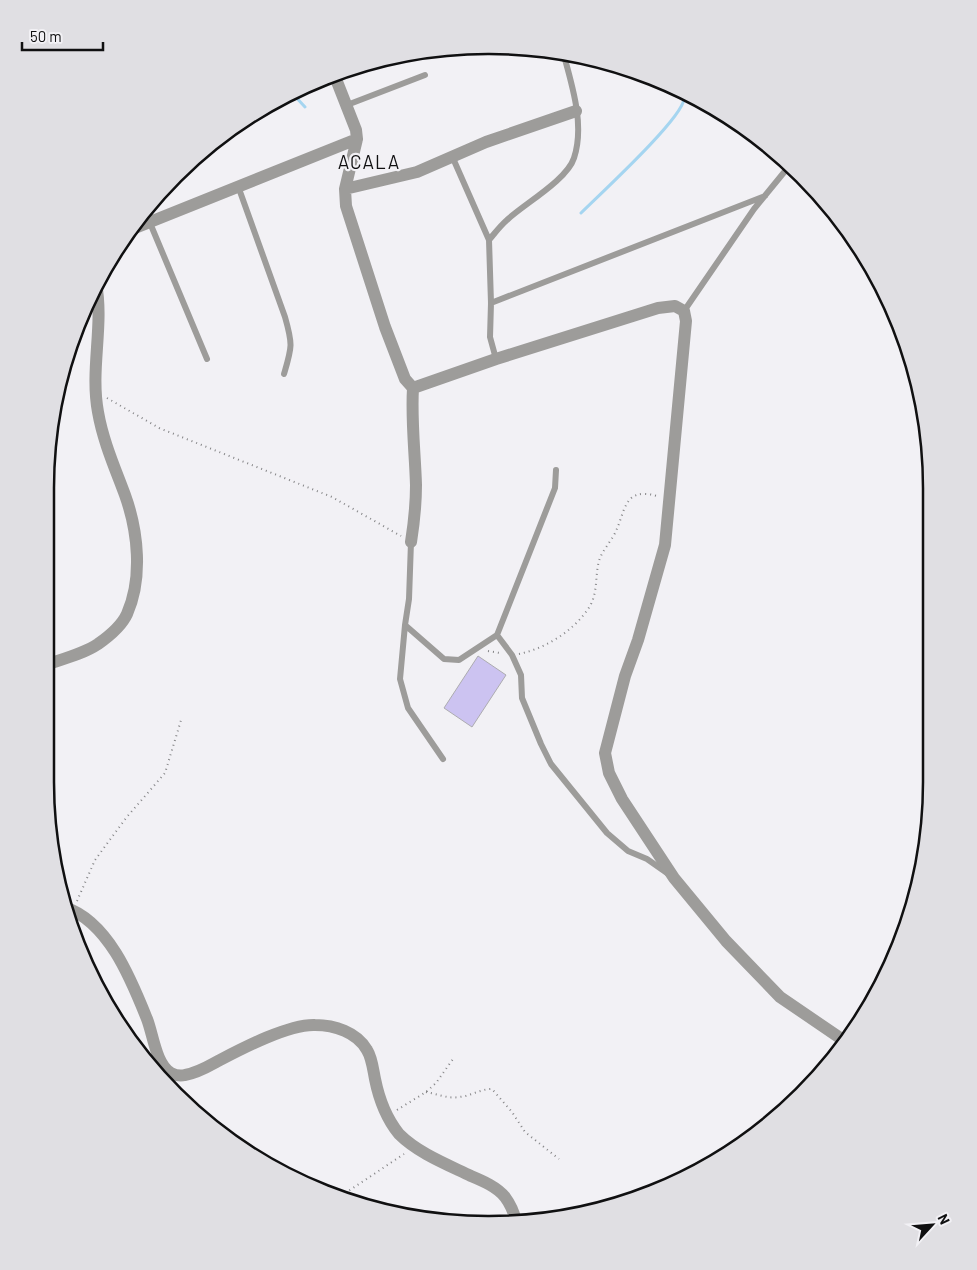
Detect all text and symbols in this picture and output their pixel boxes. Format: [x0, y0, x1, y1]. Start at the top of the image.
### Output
scale bar [22, 20, 104, 52]
text: 50 m [30, 27, 62, 45]
district label: ACALA [338, 150, 400, 173]
north arrow [907, 1200, 957, 1250]
text: N [934, 1211, 954, 1227]

